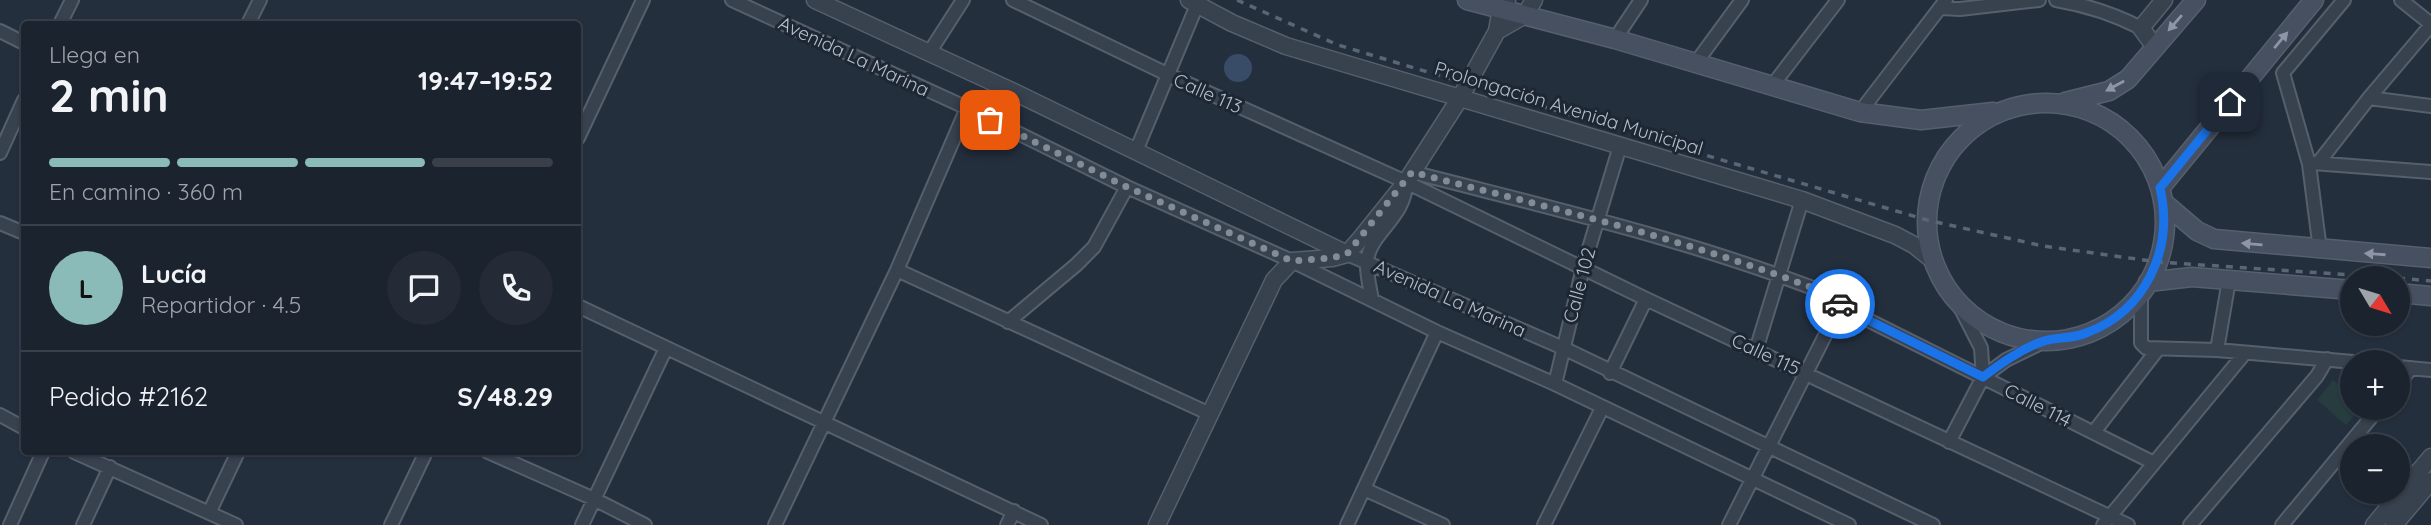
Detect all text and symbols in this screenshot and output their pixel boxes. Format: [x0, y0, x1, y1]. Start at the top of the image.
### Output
street label: Avenida La Marina [775, 11, 933, 101]
one-way arrow [2168, 15, 2183, 32]
one-way arrow [2273, 32, 2288, 49]
text: Llega en [49, 40, 140, 69]
street label: Prolongación Avenida Municipal [1432, 56, 1706, 160]
text: 19:47–19:52 [418, 64, 553, 97]
text: 2 min [49, 66, 169, 124]
street label: Calle 113 [1170, 67, 1246, 119]
pin [2200, 72, 2260, 132]
one-way arrow [2106, 80, 2125, 92]
icon: home [2211, 83, 2249, 121]
pin [960, 90, 1020, 150]
icon: bag [971, 101, 1009, 139]
text: En camino · 360 m [49, 177, 243, 206]
one-way arrow [2241, 238, 2263, 249]
street label: Calle 102 [1557, 245, 1601, 325]
one-way arrow [2364, 248, 2386, 259]
button: chat [387, 251, 461, 325]
button: phone [479, 251, 553, 325]
street label: Avenida La Marina [1370, 254, 1530, 342]
text: Lucía [141, 257, 207, 290]
north arrow [2340, 266, 2410, 336]
map controls [2340, 266, 2410, 504]
courier [1805, 269, 1875, 339]
text: L [79, 272, 93, 305]
icon: car [1821, 285, 1859, 323]
text: Repartidor · 4.5 [141, 290, 301, 319]
street label: Calle 115 [1728, 328, 1804, 380]
button: + [2340, 350, 2410, 420]
street label: Calle 114 [2000, 378, 2076, 432]
text: Pedido #2162 [49, 380, 208, 413]
text: S/48.29 [457, 380, 553, 413]
button: − [2340, 434, 2410, 504]

